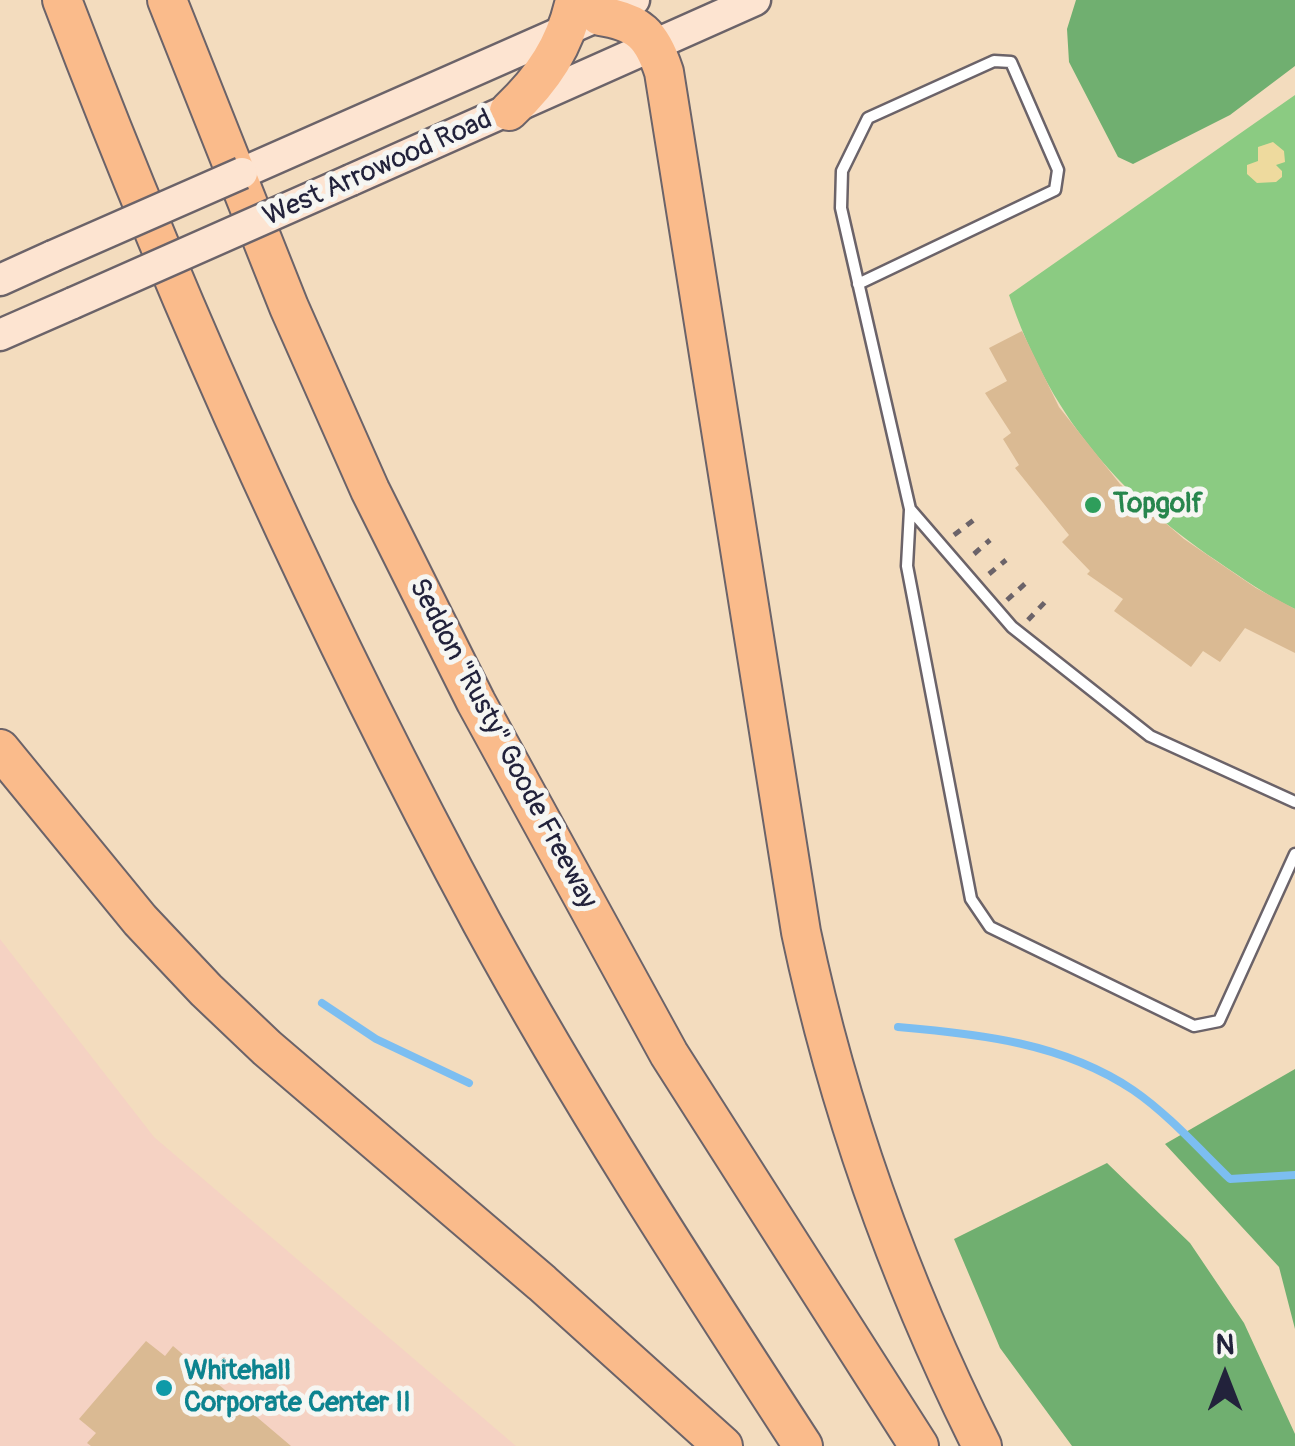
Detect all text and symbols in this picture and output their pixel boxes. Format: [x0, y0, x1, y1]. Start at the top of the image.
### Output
street label: West Arrowood Road [258, 103, 498, 235]
place label: Topgolf [1113, 488, 1203, 522]
marker: Topgolf [1082, 494, 1104, 516]
street label: Seddon "Rusty" Goode Freeway [401, 573, 603, 915]
north arrow [1175, 1326, 1275, 1426]
text: N [1216, 1328, 1234, 1363]
place label: Whitehall Corporate Center II [184, 1355, 411, 1421]
marker: Whitehall Corporate Center II [153, 1377, 175, 1399]

